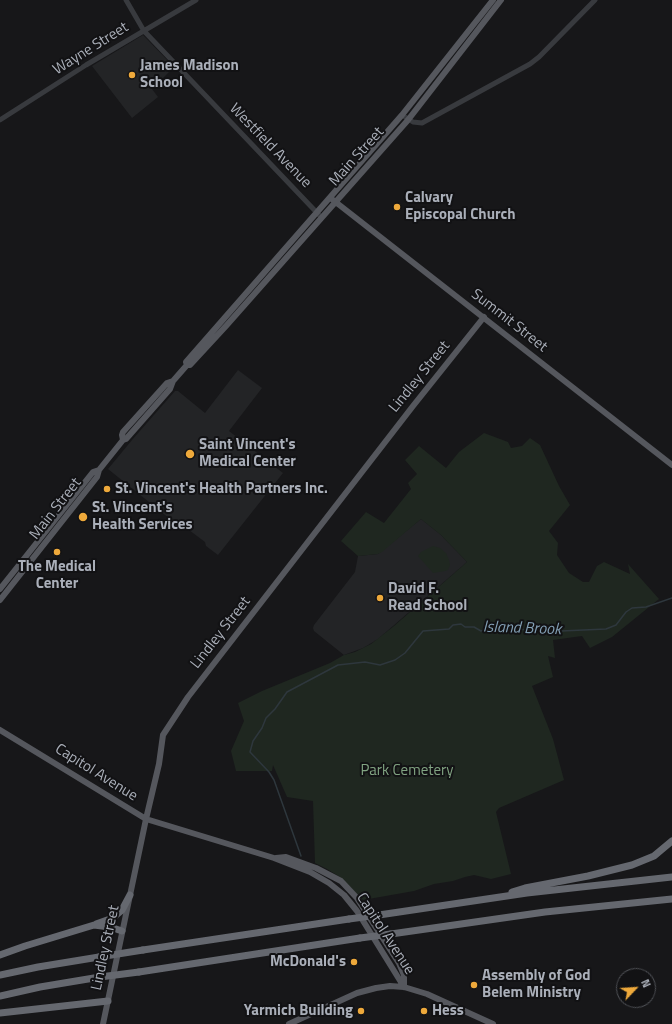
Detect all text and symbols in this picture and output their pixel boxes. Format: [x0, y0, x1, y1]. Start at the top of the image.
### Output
street label: Wayne Street [50, 19, 132, 79]
place label: James Madison School [140, 57, 239, 92]
marker: James Madison School [127, 70, 137, 80]
street label: Westfield Avenue [225, 100, 315, 192]
street label: Main Street [326, 124, 388, 190]
place label: Calvary Episcopal Church [405, 189, 516, 224]
marker: Calvary Episcopal Church [392, 202, 402, 212]
street label: Summit Street [467, 286, 551, 356]
street label: Lindley Street [386, 338, 454, 416]
place label: Saint Vincent's Medical Center [199, 436, 296, 471]
marker: Saint Vincent's Medical Center [184, 448, 196, 460]
street label: Main Street [26, 475, 86, 543]
place label: St. Vincent's Health Partners Inc. [115, 480, 328, 498]
marker: St. Vincent's Health Partners Inc. [102, 484, 112, 494]
place label: St. Vincent's Health Services [92, 499, 193, 534]
marker: St. Vincent's Health Services [77, 511, 89, 523]
marker: The Medical Center [52, 547, 62, 557]
place label: The Medical Center [18, 558, 96, 593]
place label: David F. Read School [388, 580, 467, 615]
street label: Lindley Street [187, 593, 255, 673]
marker: David F. Read School [375, 593, 385, 603]
water label: Island Brook [482, 618, 562, 640]
street label: Capitol Avenue [51, 741, 141, 805]
park label: Park Cemetery [361, 762, 453, 780]
street label: Capitol Avenue [352, 890, 418, 978]
street label: Lindley Street [88, 904, 124, 992]
place label: McDonald's [270, 953, 346, 971]
marker: McDonald's [349, 957, 359, 967]
place label: Assembly of God Belem Ministry [482, 967, 590, 1002]
north arrow [616, 968, 656, 1008]
text: N [637, 977, 655, 990]
marker: Assembly of God Belem Ministry [469, 980, 479, 990]
place label: Yarmich Building [244, 1002, 353, 1020]
place label: Hess [432, 1002, 464, 1020]
marker: Yarmich Building [356, 1006, 366, 1016]
marker: Hess [419, 1006, 429, 1016]

